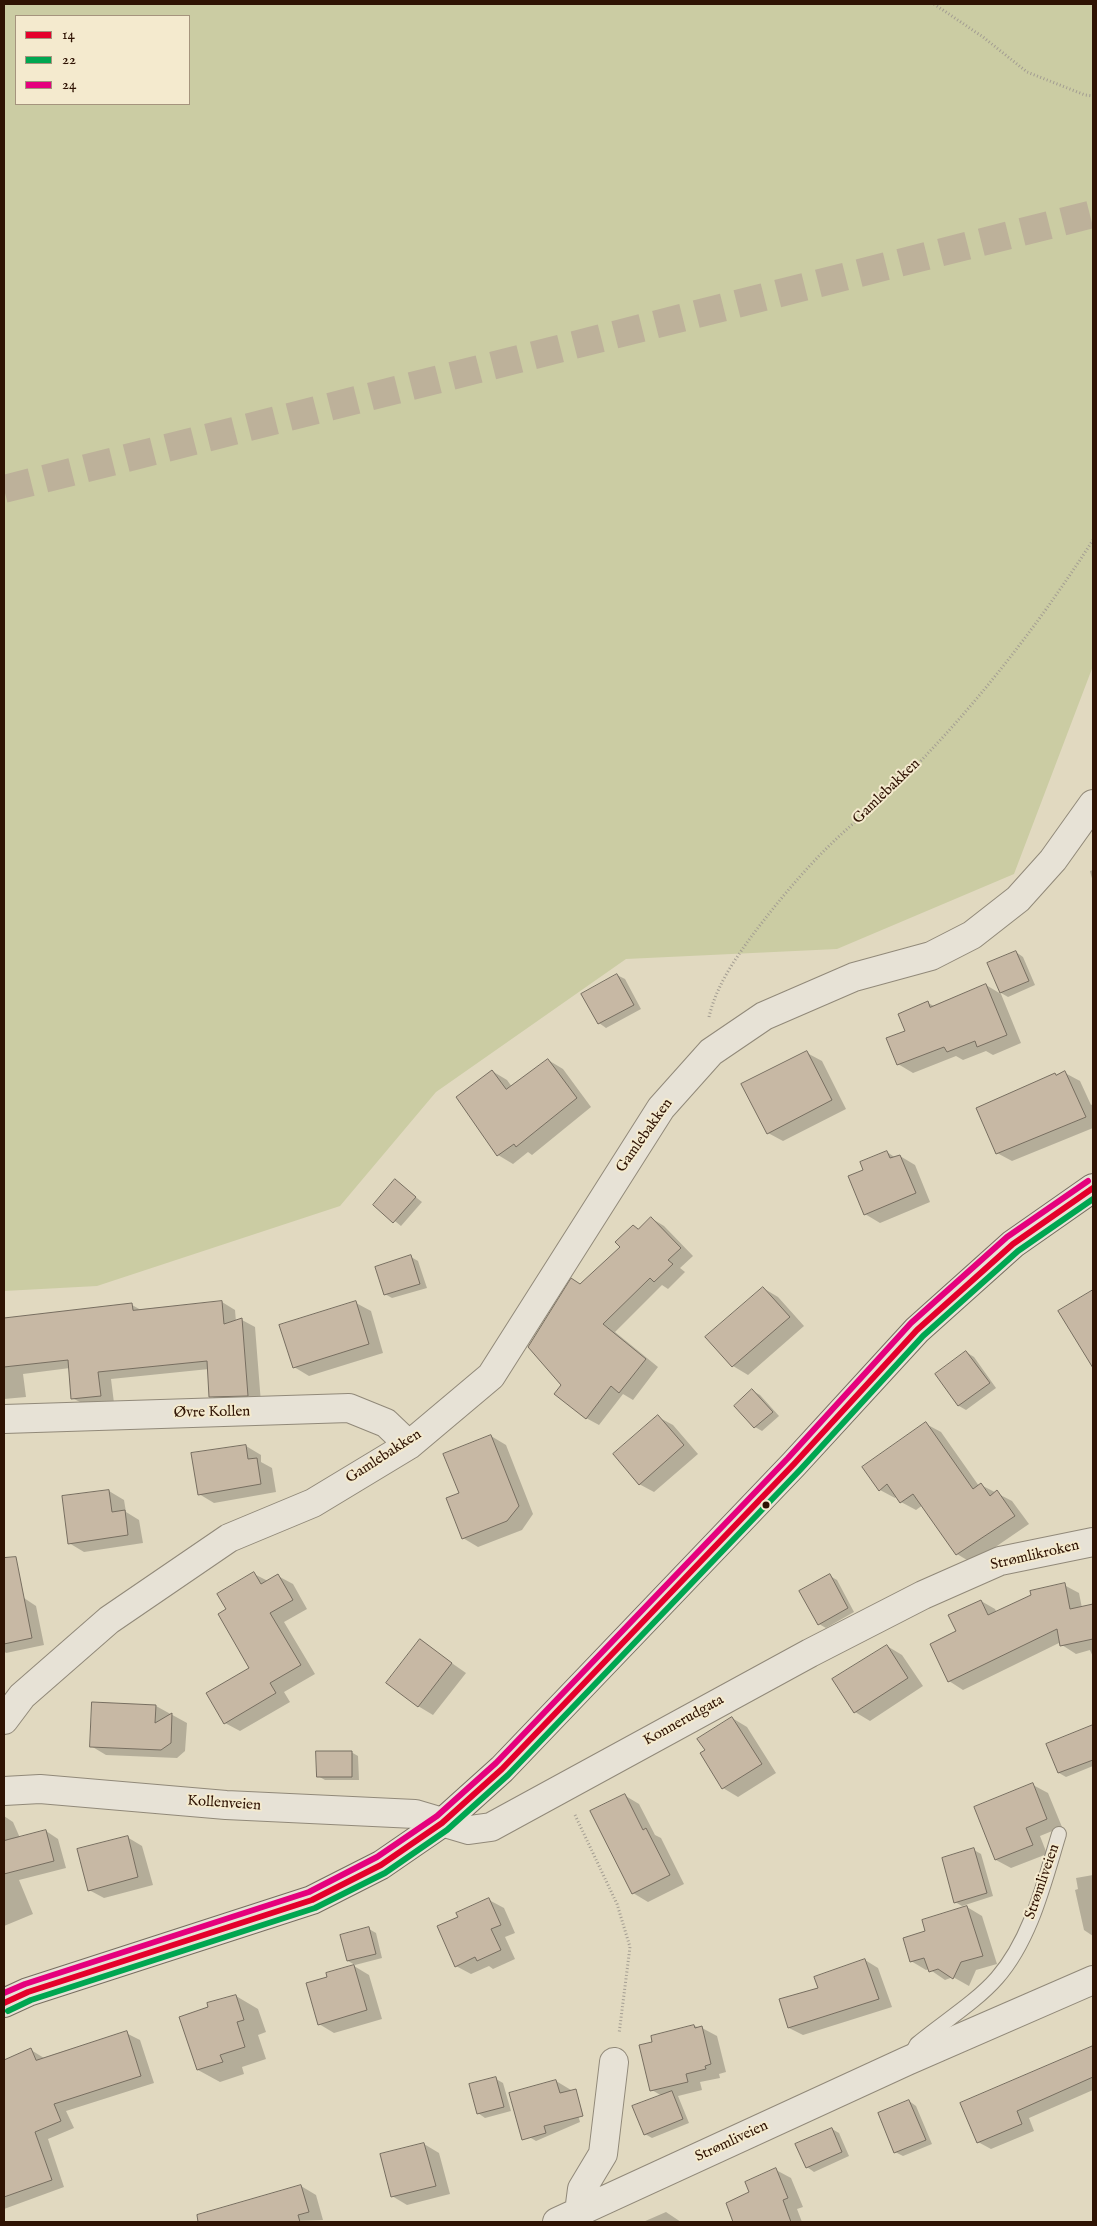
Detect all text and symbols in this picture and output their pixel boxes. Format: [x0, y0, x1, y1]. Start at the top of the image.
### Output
legend [15, 15, 190, 105]
text: 14 [62, 25, 75, 44]
text: 22 [62, 50, 76, 69]
text: 24 [62, 75, 76, 94]
street label: Gamlebakken [850, 756, 924, 828]
street label: Gamlebakken [613, 1096, 677, 1176]
street label: Øvre Kollen [174, 1403, 250, 1423]
street label: Gamlebakken [343, 1426, 425, 1488]
unlabelled marker [761, 1500, 771, 1510]
street label: Strømlikroken [989, 1537, 1081, 1575]
street label: Konnerudgata [641, 1692, 727, 1750]
street label: Kollenveien [186, 1792, 262, 1816]
street label: Strømliveien [1022, 1842, 1064, 1922]
street label: Strømliveien [693, 2117, 771, 2167]

